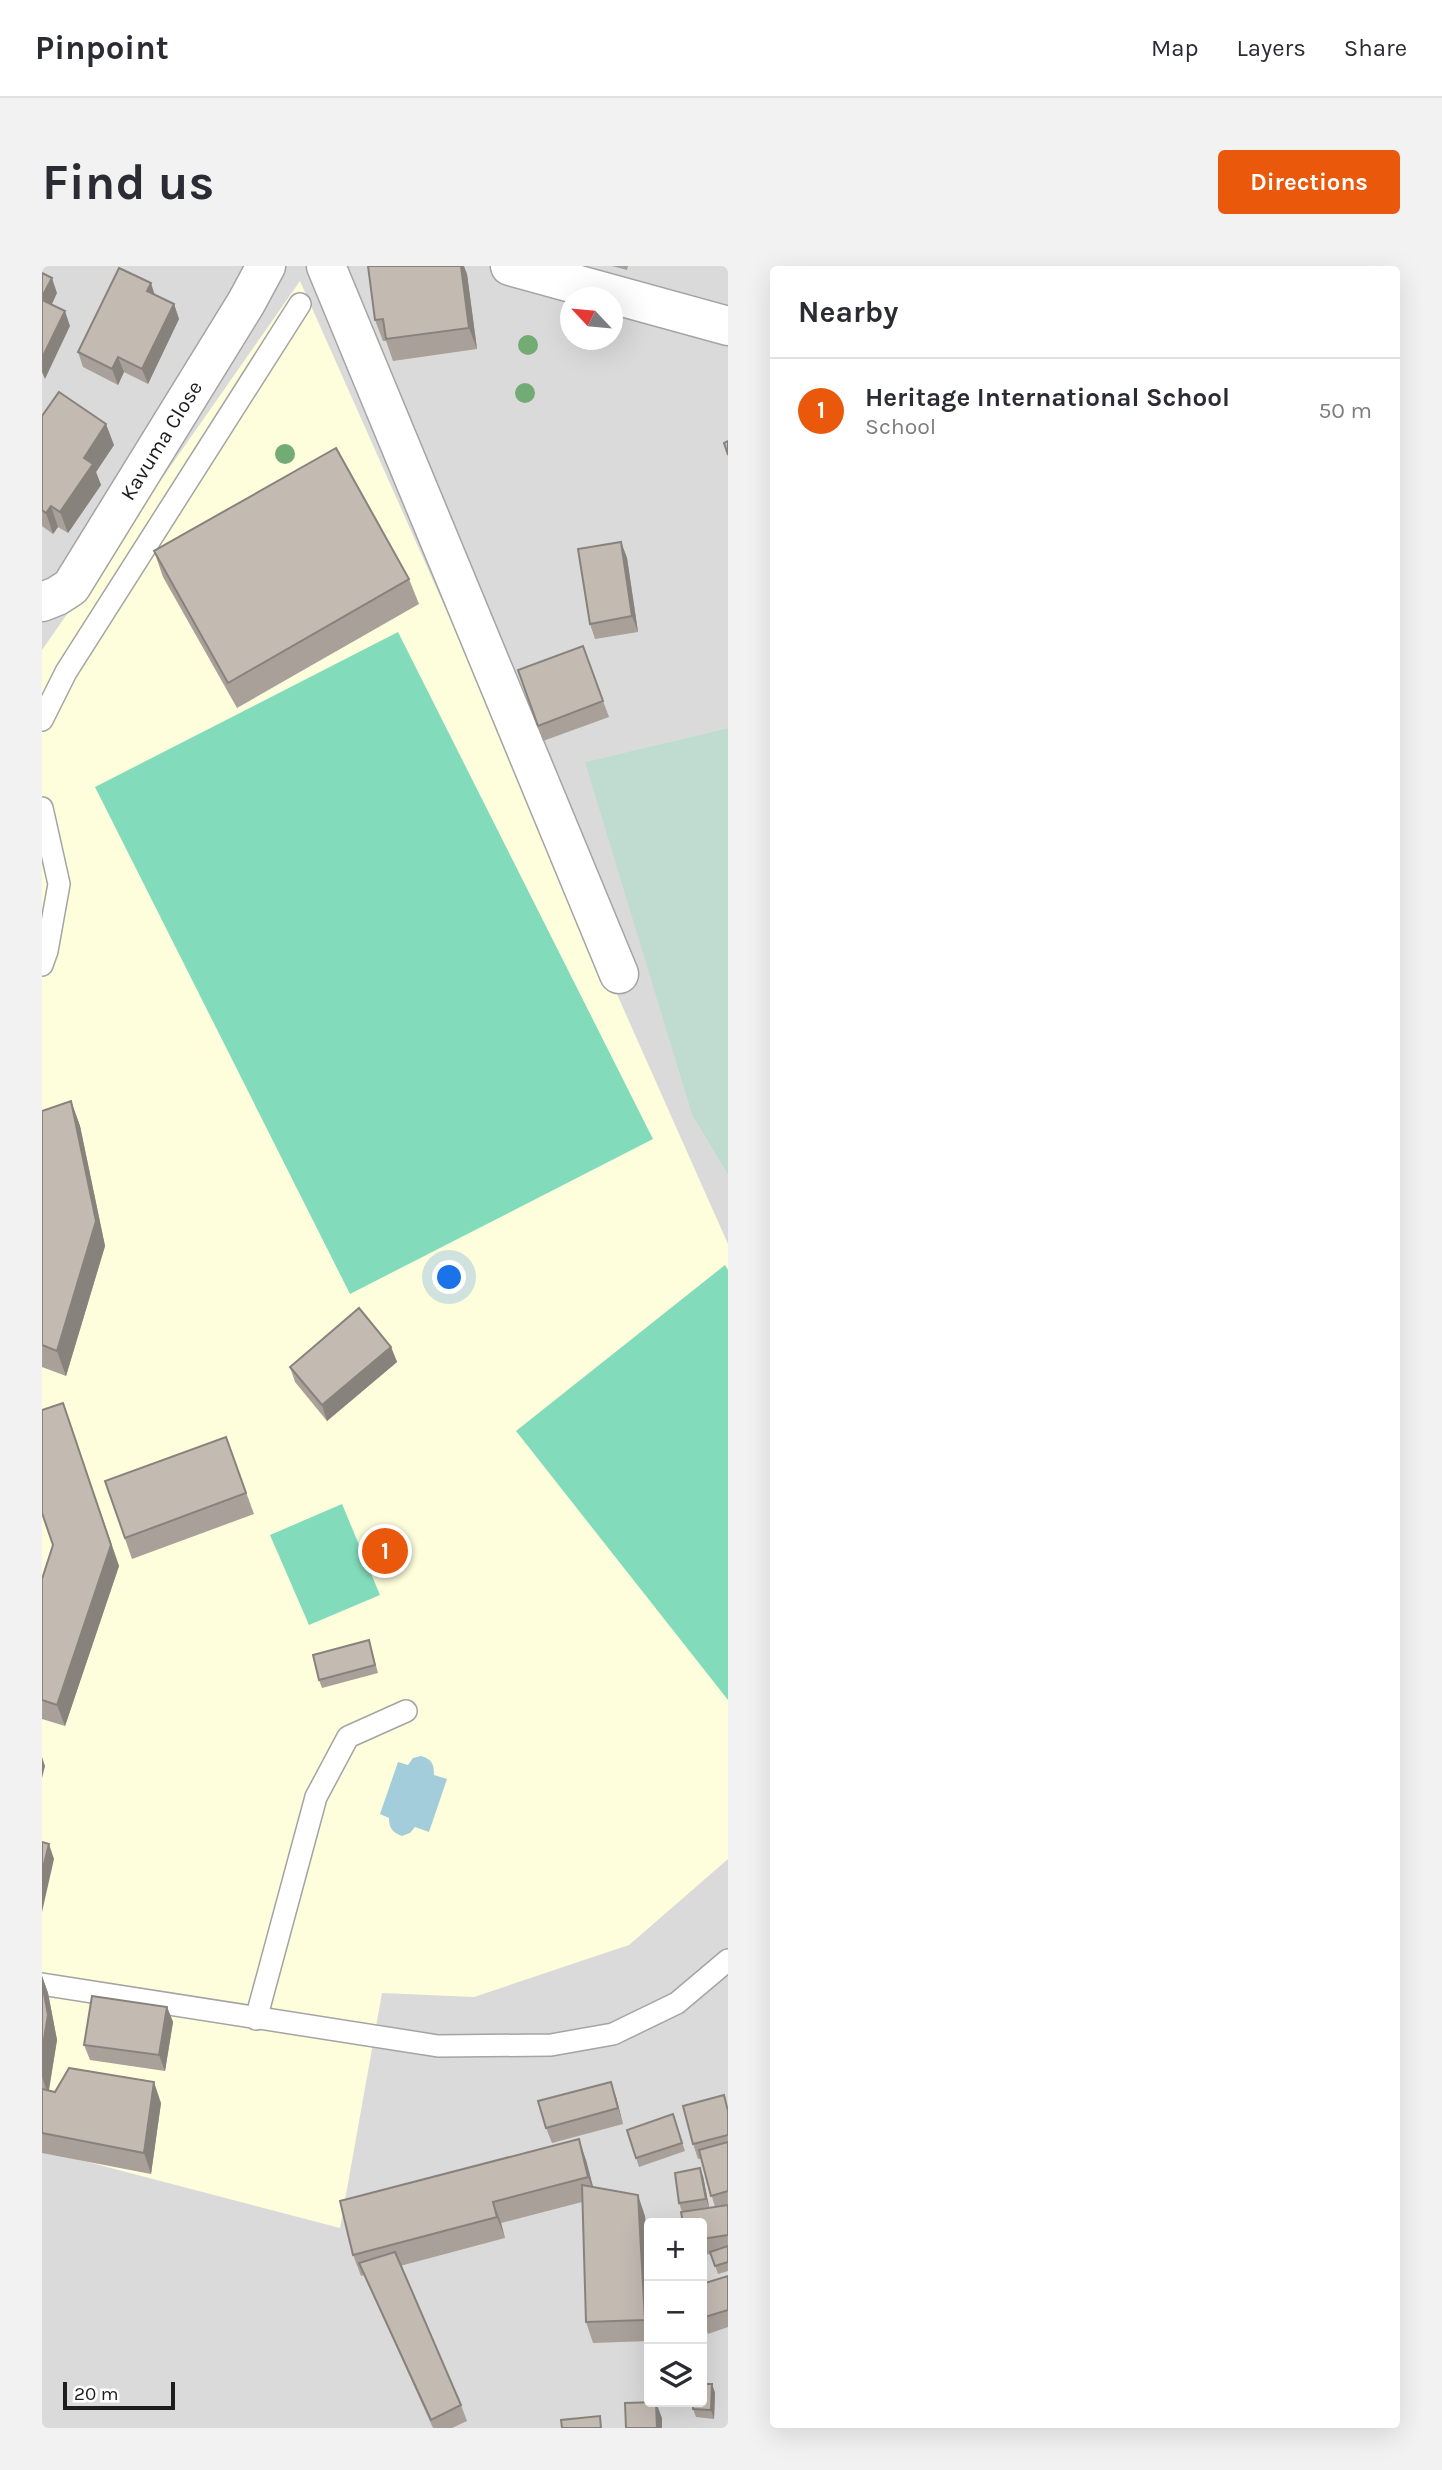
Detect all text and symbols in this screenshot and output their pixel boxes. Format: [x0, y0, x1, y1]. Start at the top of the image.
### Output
text: Pinpoint [35, 29, 169, 67]
text: Map [1151, 34, 1199, 62]
text: Layers [1237, 34, 1306, 62]
text: Share [1344, 34, 1407, 62]
button: Directions [1218, 150, 1400, 214]
text: Find us [42, 154, 214, 211]
north arrow [560, 287, 623, 350]
text: Nearby [798, 294, 898, 330]
street label: Kavuma Close [115, 376, 207, 505]
text: Heritage International School [865, 382, 1230, 413]
text: 1 [817, 397, 825, 424]
text: 50 m [1318, 397, 1372, 424]
text: School [865, 413, 936, 440]
your location [432, 1260, 466, 1294]
pin: 1 [362, 1525, 408, 1577]
map controls [644, 2218, 707, 2407]
button: + [644, 2218, 707, 2281]
button: − [644, 2281, 707, 2344]
button: layers [644, 2344, 707, 2407]
scale bar [63, 2379, 175, 2411]
text: 20 m [74, 2383, 119, 2405]

